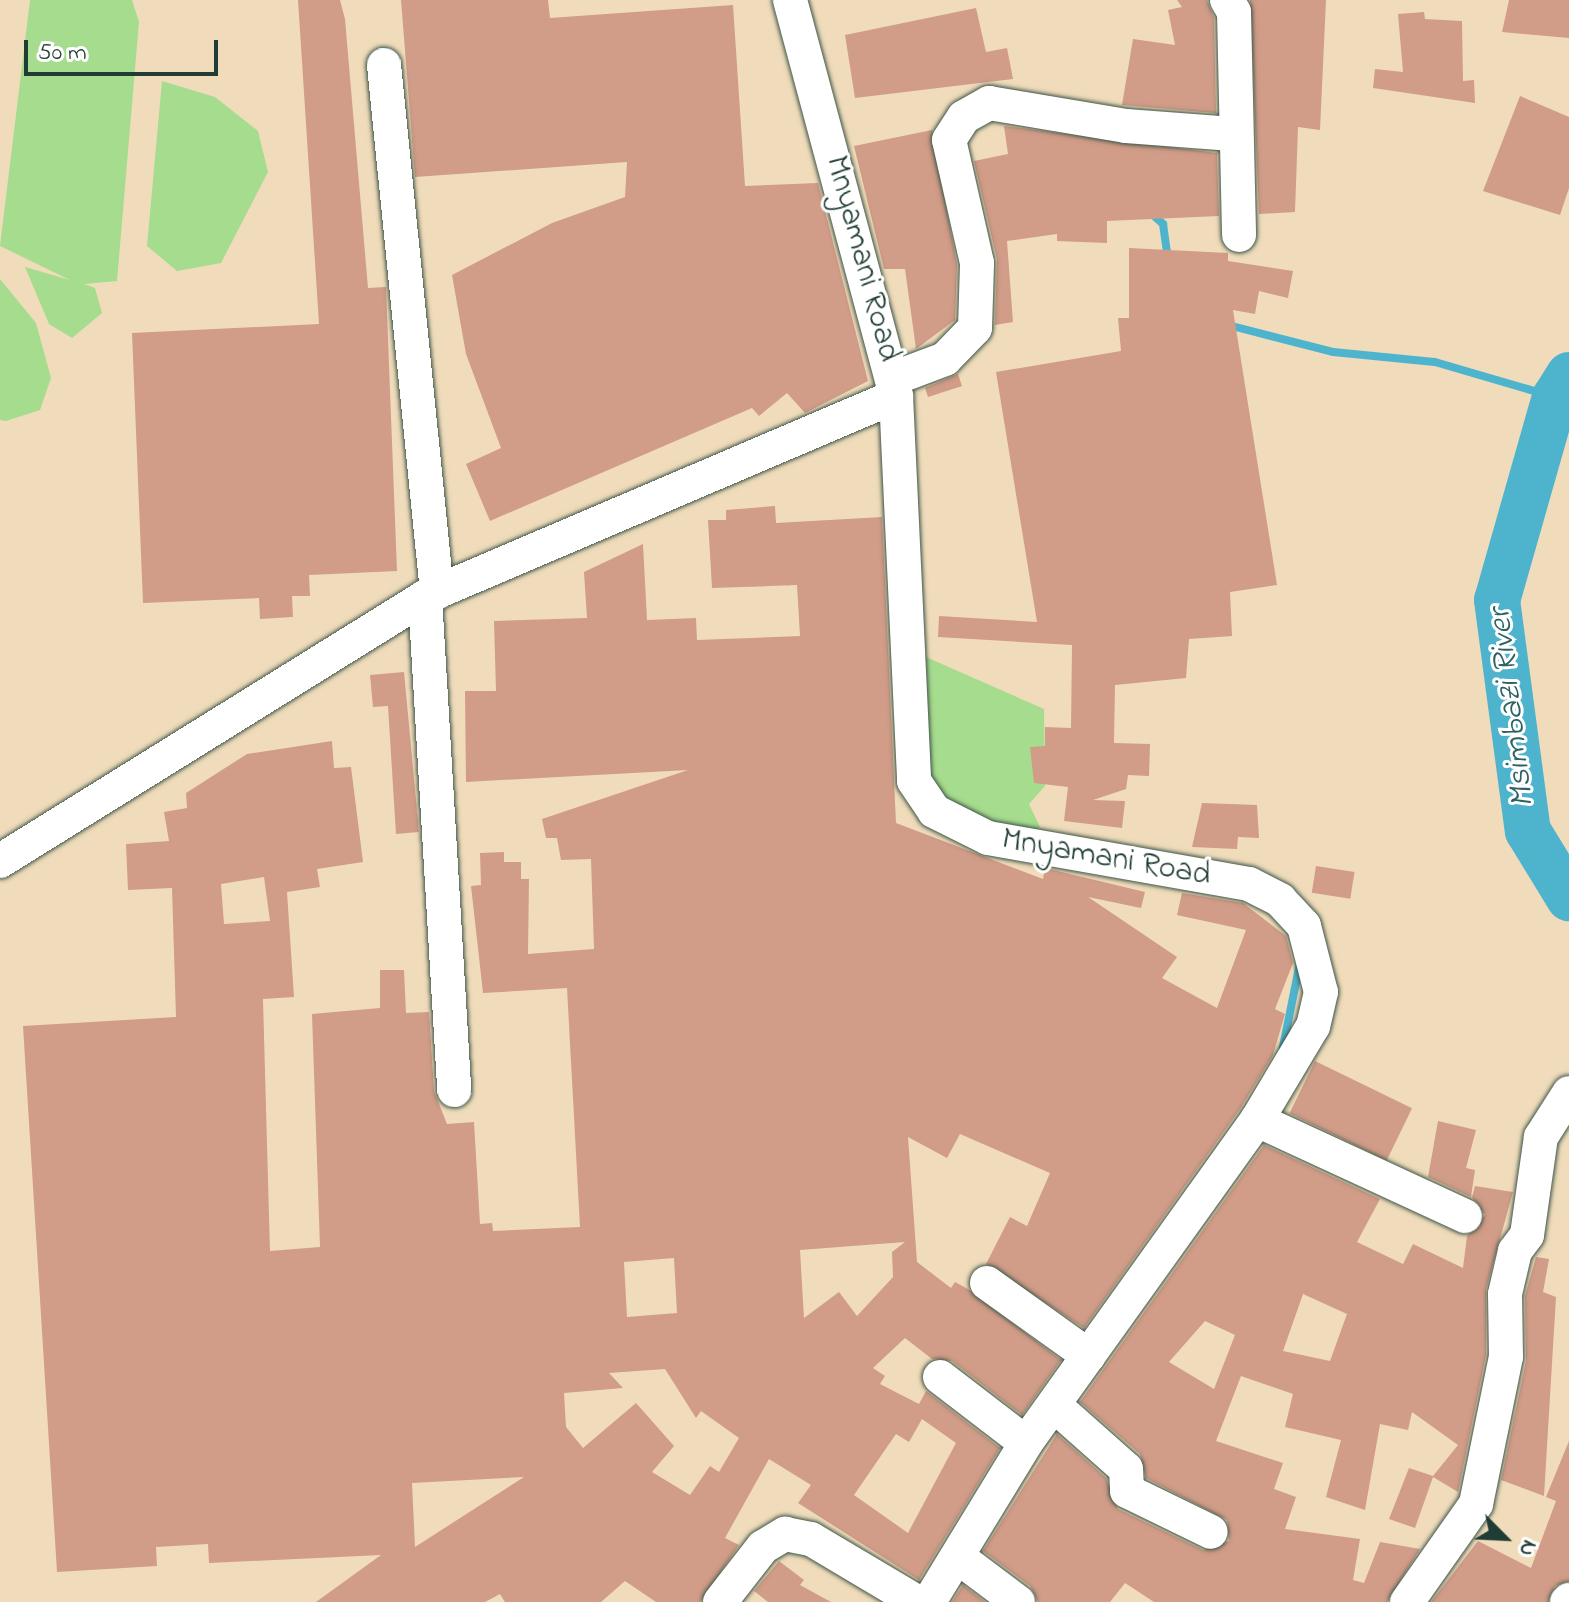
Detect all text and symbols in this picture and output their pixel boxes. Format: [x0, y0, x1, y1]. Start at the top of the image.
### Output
scale bar [28, 24, 222, 74]
text: 50 m [38, 36, 87, 71]
street label: Mnyamani Road [815, 152, 907, 366]
water label: Msimbazi River [1481, 606, 1545, 810]
street label: Mnyamani Road [999, 822, 1213, 896]
north arrow [1465, 1498, 1545, 1578]
text: N [1509, 1534, 1545, 1561]

